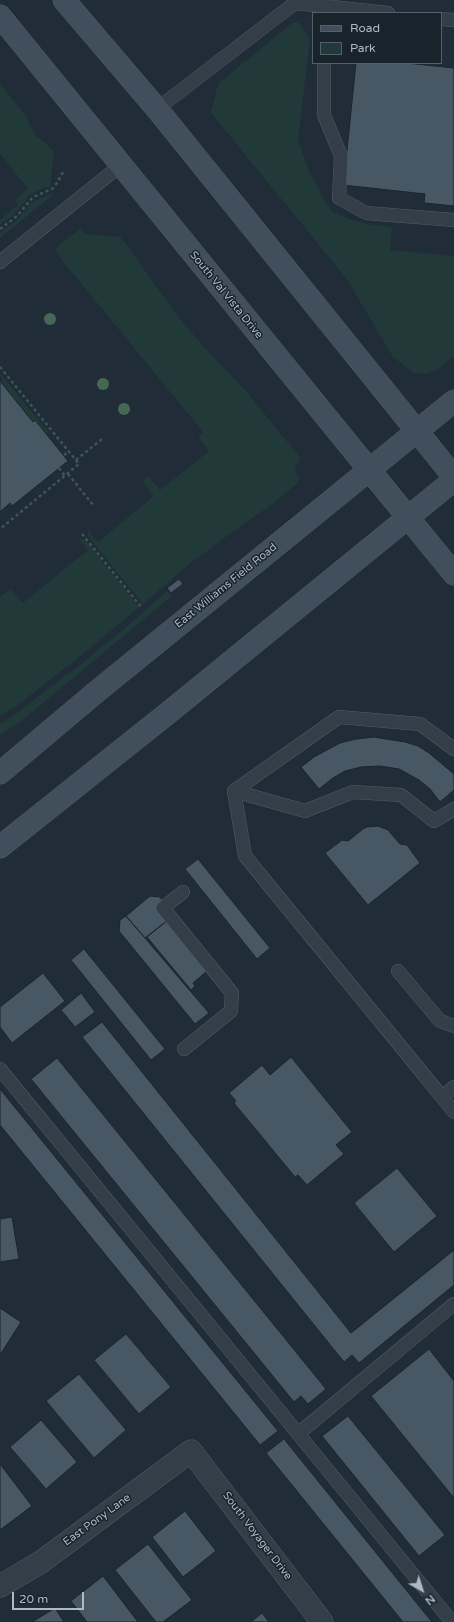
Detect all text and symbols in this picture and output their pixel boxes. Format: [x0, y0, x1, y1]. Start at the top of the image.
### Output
legend [312, 12, 442, 64]
text: Road [350, 21, 380, 35]
text: Park [350, 41, 376, 55]
street label: South Val Vista Drive [187, 249, 265, 341]
street label: East Williams Field Road [172, 541, 280, 631]
street label: South Voyager Drive [220, 1489, 294, 1583]
street label: East Pony Lane [61, 1491, 133, 1549]
north arrow [402, 1570, 442, 1610]
scale bar [14, 1584, 86, 1610]
text: 20 m [19, 1592, 48, 1606]
text: N [422, 1592, 437, 1608]

